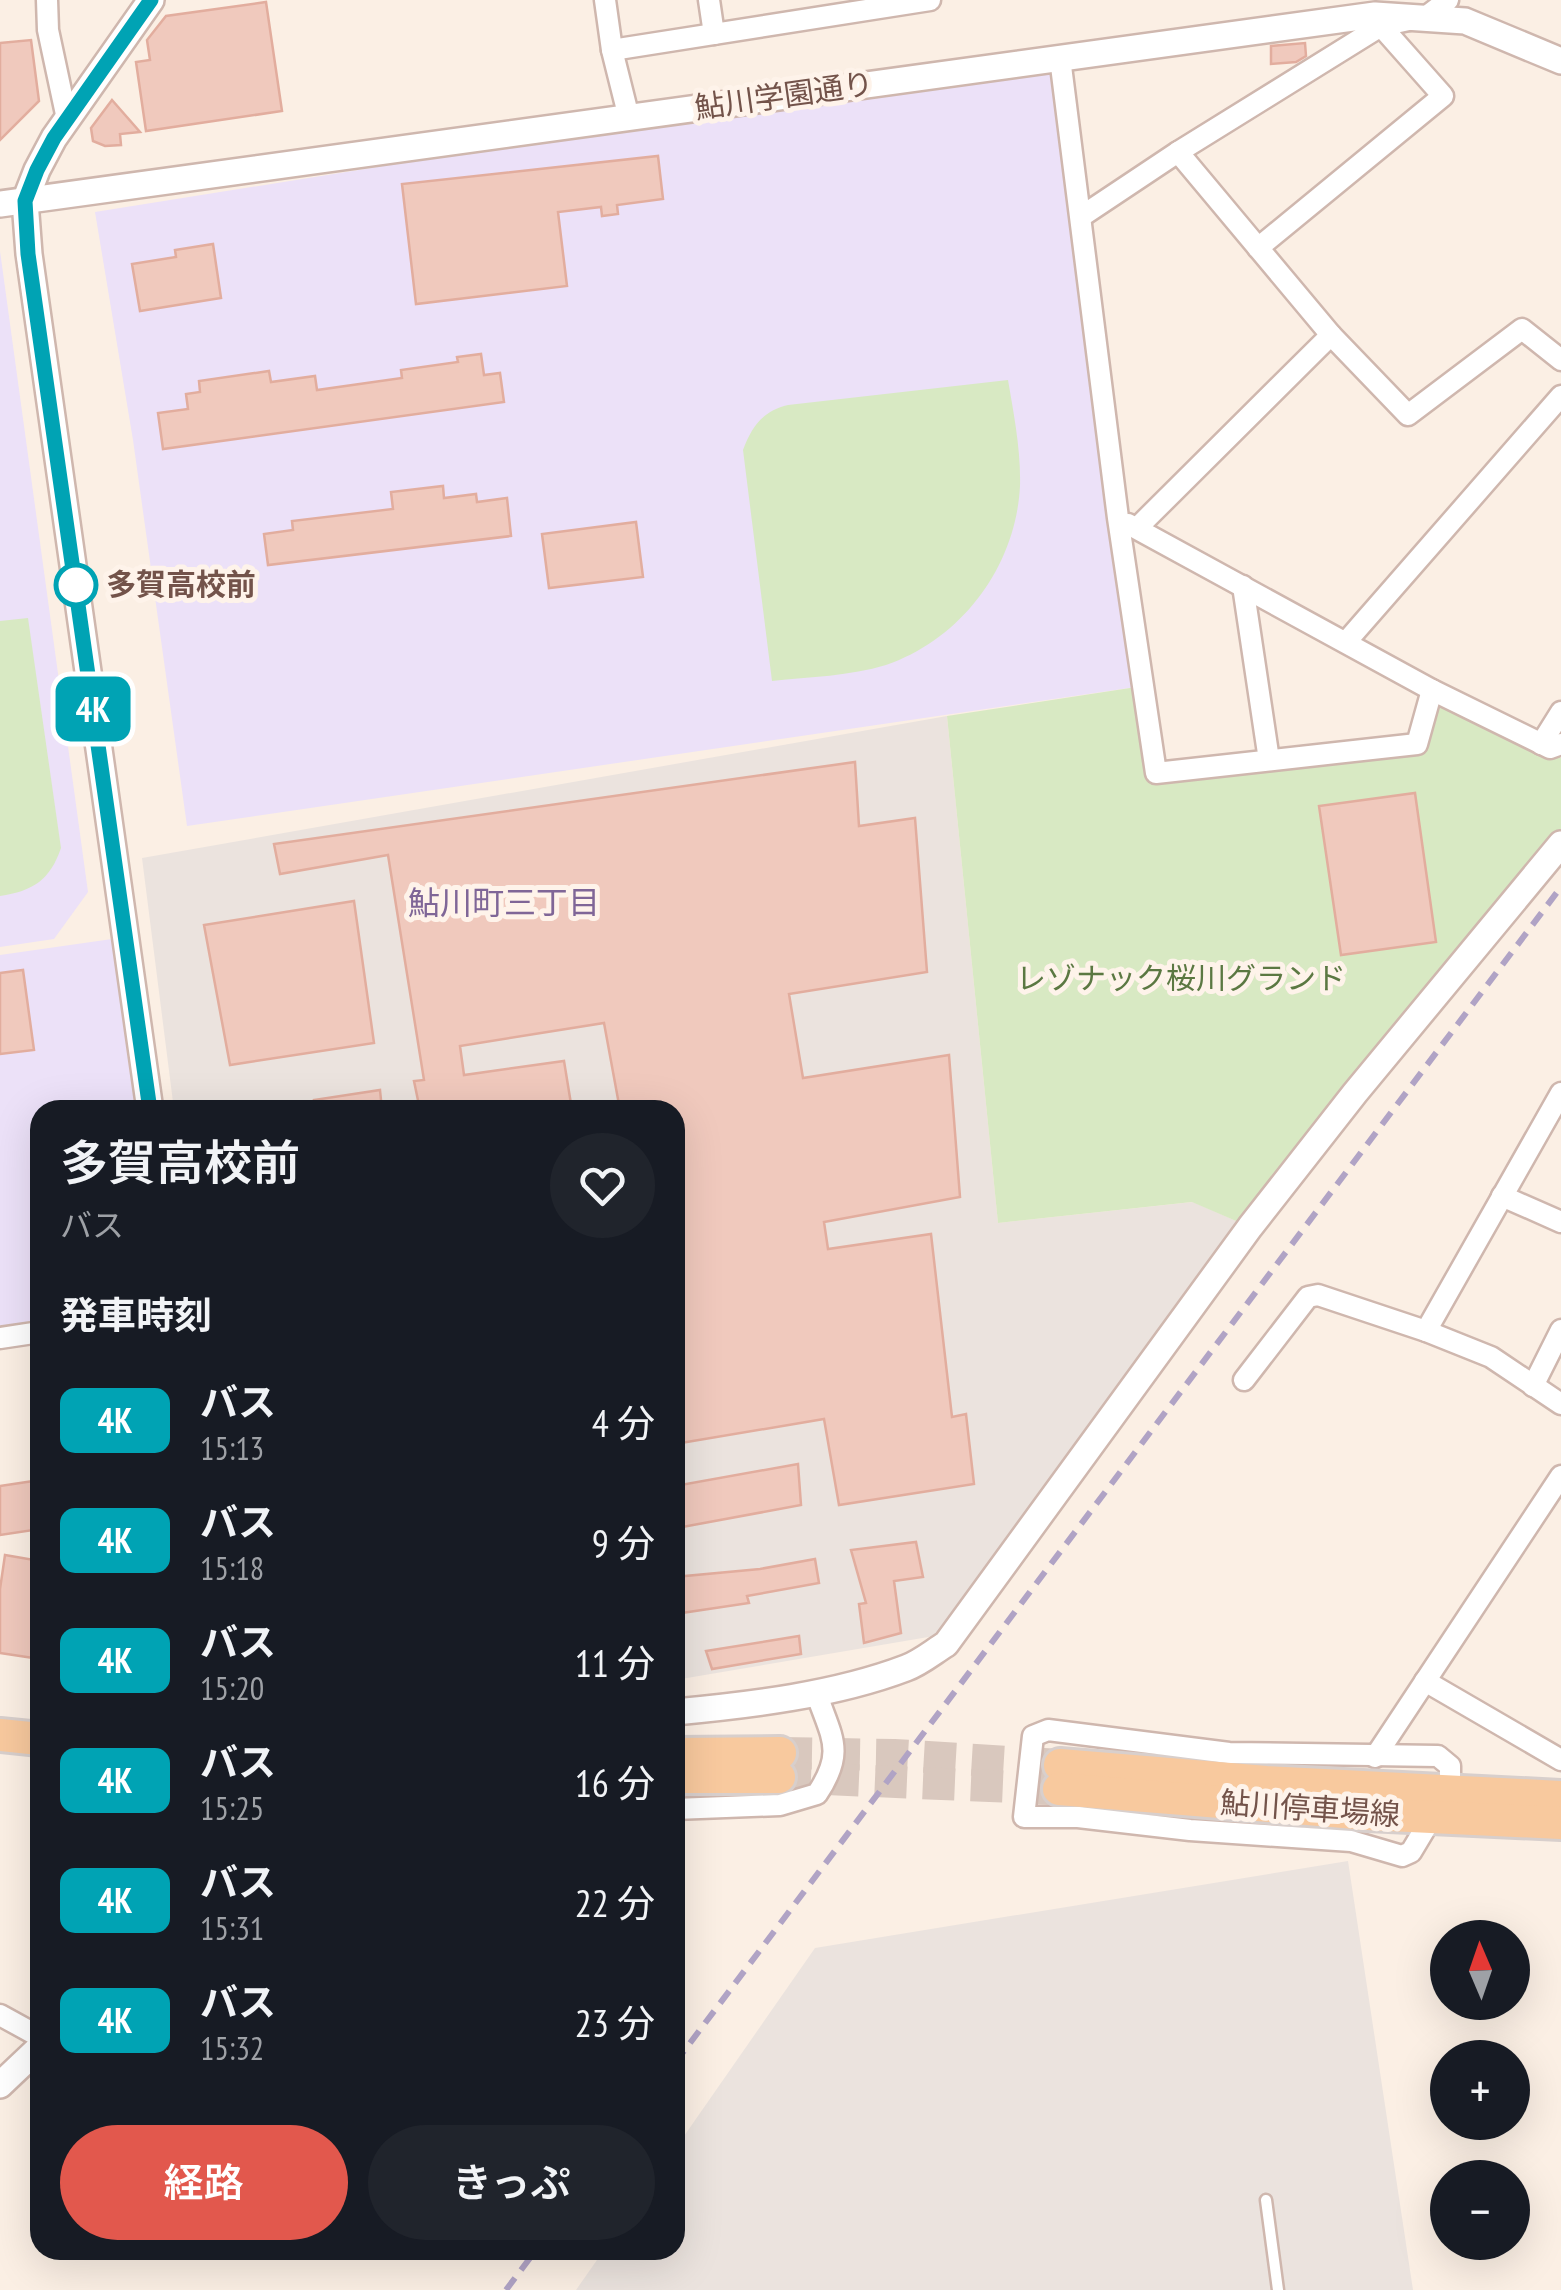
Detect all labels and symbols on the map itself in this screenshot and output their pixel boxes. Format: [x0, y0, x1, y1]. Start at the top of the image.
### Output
street label: 鮎川学園通り [692, 63, 876, 126]
marker: 多賀高校前 [55, 564, 97, 606]
place label: 多賀高校前 [106, 564, 256, 603]
line badge: 4K [48, 676, 138, 742]
district label: 鮎川町三丁目 [408, 881, 600, 923]
park label: レゾナック桜川グランド [1016, 958, 1346, 997]
street label: 鮎川停車場線 [1219, 1782, 1401, 1833]
north arrow [1430, 1920, 1530, 2020]

